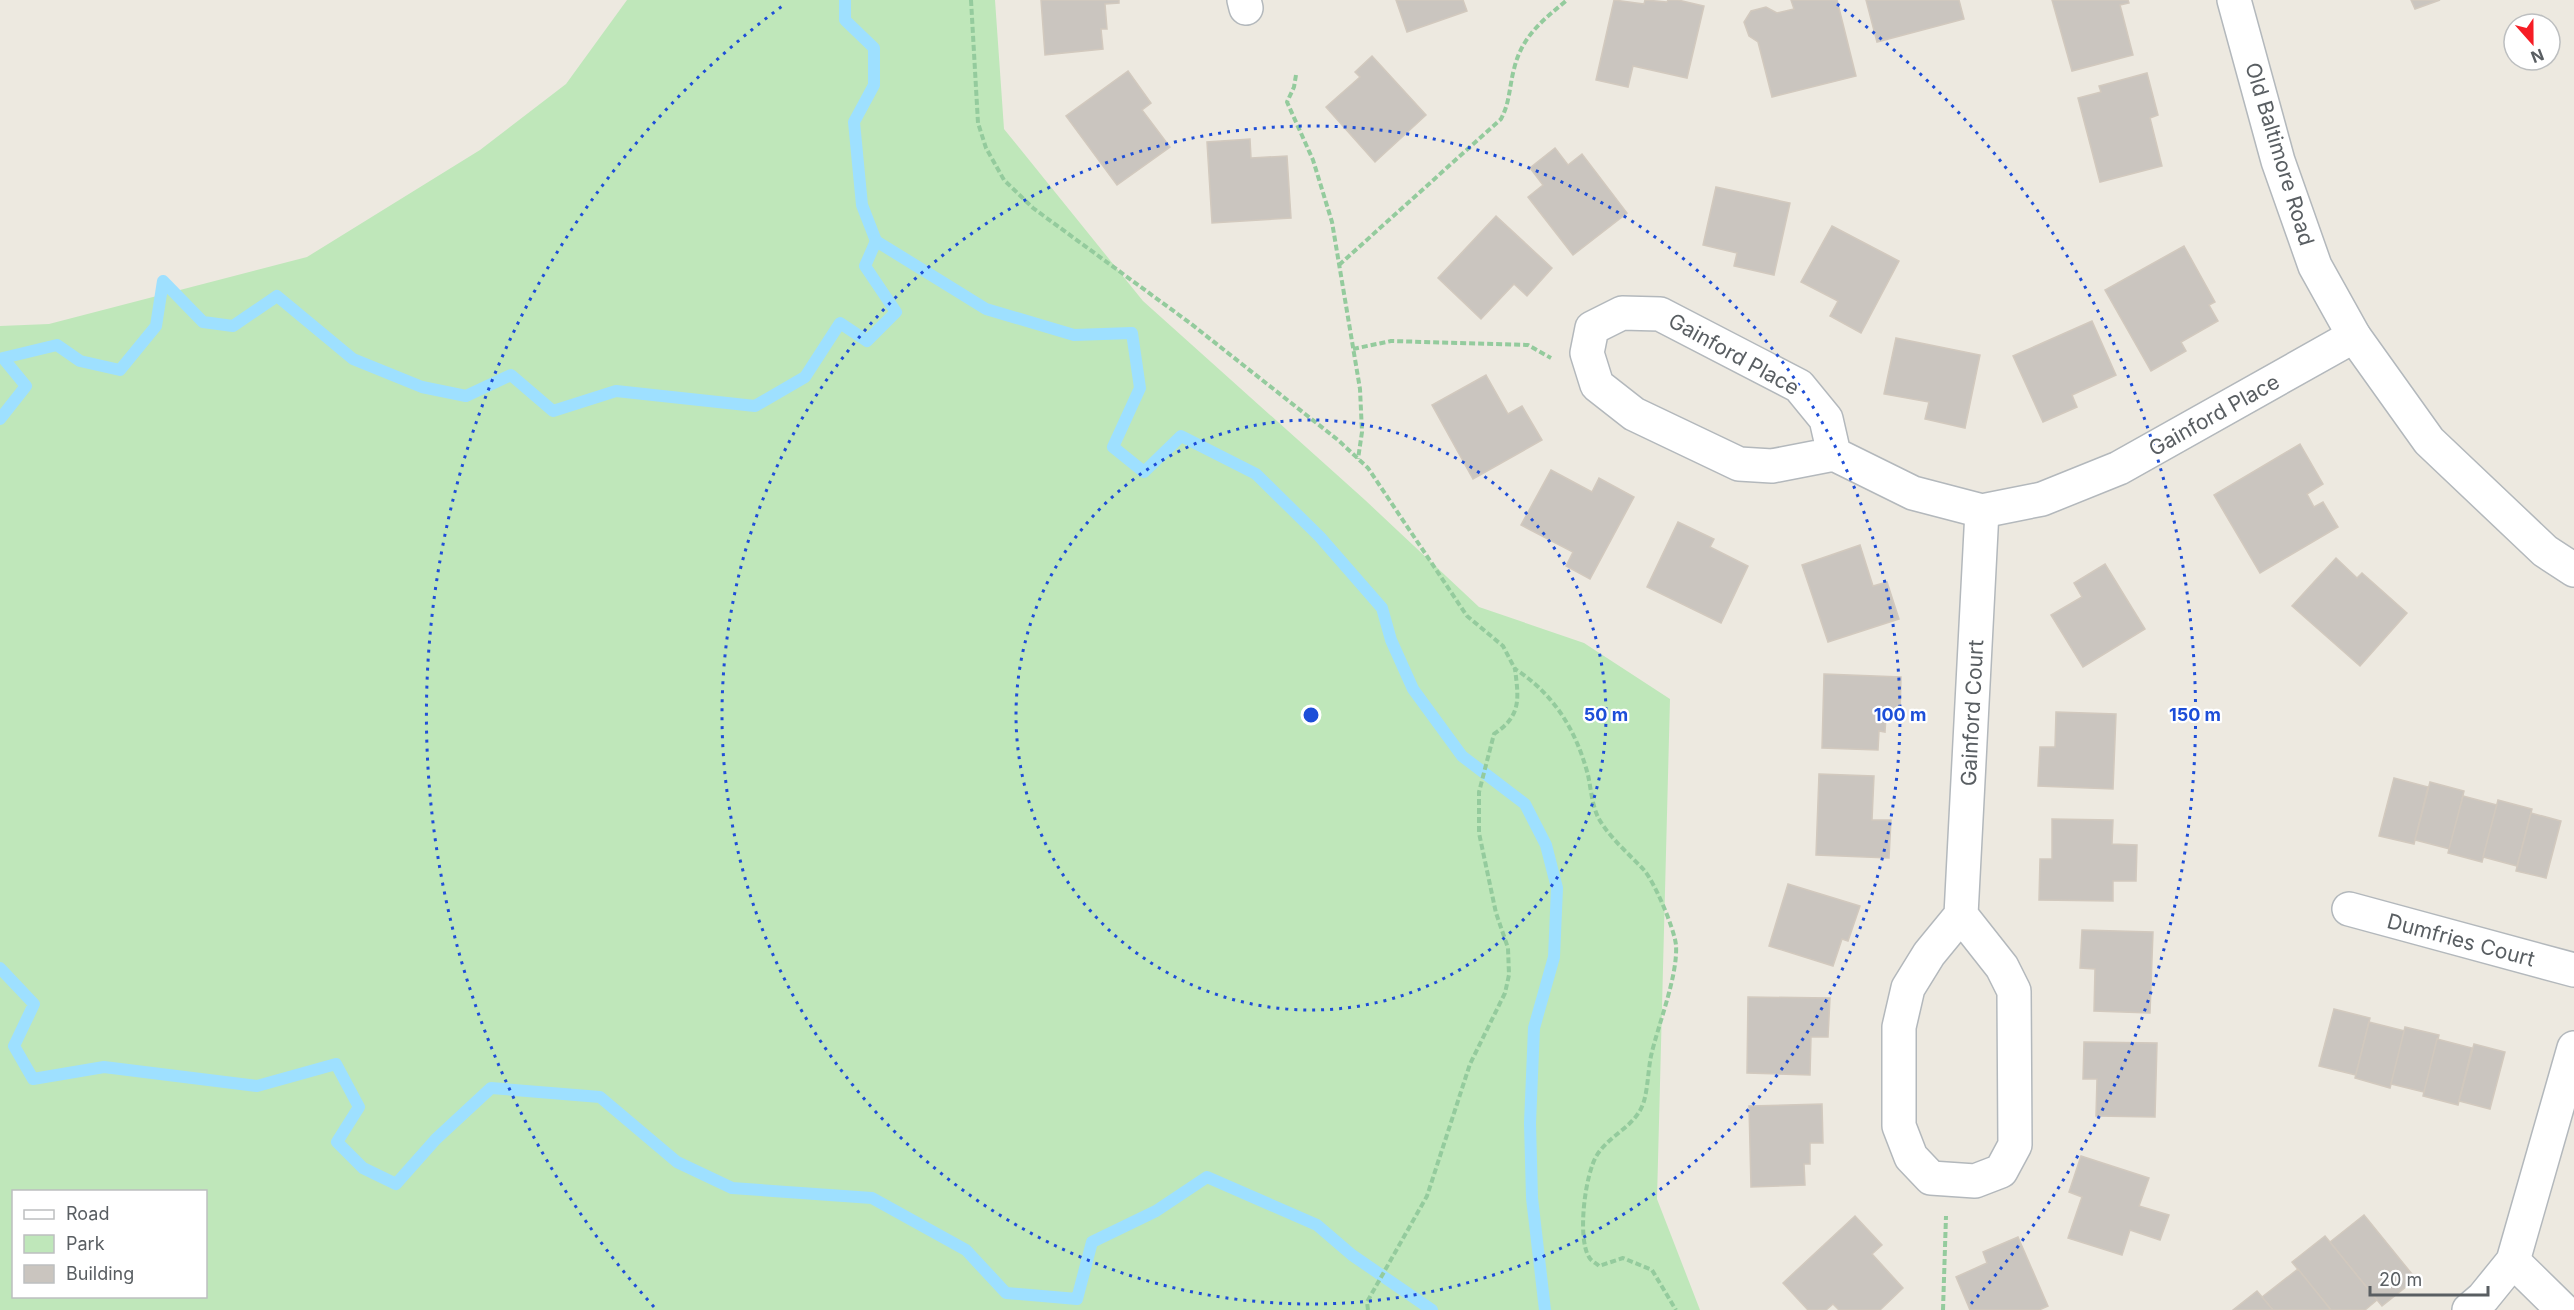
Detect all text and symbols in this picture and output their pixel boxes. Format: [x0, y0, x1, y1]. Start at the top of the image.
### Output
north arrow [2502, 12, 2562, 72]
text: N [2528, 44, 2547, 68]
street label: Old Baltimore Road [2240, 59, 2320, 249]
street label: Gainford Place [1664, 308, 1804, 400]
street label: Gainford Place [2144, 369, 2284, 461]
street label: Gainford Court [1956, 639, 1988, 787]
text: 50 m [1584, 704, 1628, 725]
text: 100 m [1874, 704, 1926, 725]
text: 150 m [2169, 704, 2221, 725]
centre of rings [1301, 705, 1321, 725]
street label: Dumfries Court [2384, 908, 2538, 972]
legend [12, 1190, 207, 1298]
text: Road [66, 1203, 109, 1224]
text: Park [66, 1233, 105, 1254]
scale bar [2370, 1259, 2488, 1297]
text: Building [66, 1263, 134, 1284]
text: 20 m [2379, 1269, 2422, 1290]

